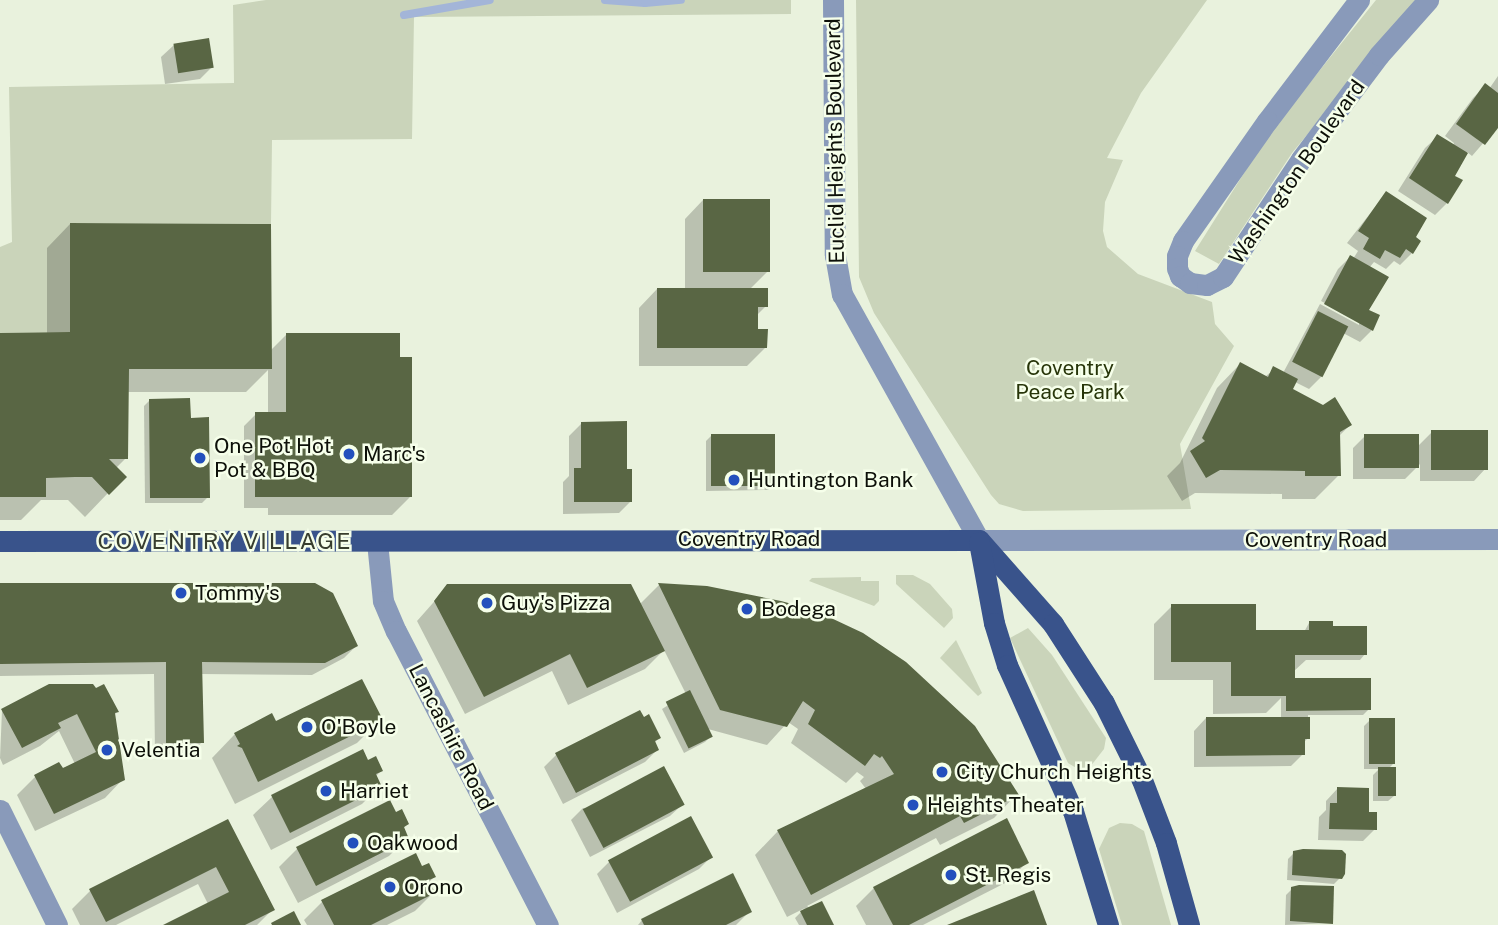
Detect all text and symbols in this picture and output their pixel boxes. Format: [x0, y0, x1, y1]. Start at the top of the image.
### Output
street label: Euclid Heights Boulevard [820, 18, 850, 264]
street label: Washington Boulevard [1224, 75, 1370, 269]
park label: Coventry Peace Park [1015, 355, 1125, 405]
place label: One Pot Hot Pot & BBQ [214, 433, 332, 483]
place label: Marc's [363, 441, 425, 467]
marker: Marc's [341, 446, 357, 462]
marker: One Pot Hot Pot & BBQ [192, 450, 208, 466]
place label: Huntington Bank [748, 467, 913, 493]
marker: Huntington Bank [726, 472, 742, 488]
street label: Coventry Road [678, 526, 820, 552]
district label: COVENTRY VILLAGE [99, 527, 351, 555]
street label: Coventry Road [1245, 527, 1387, 553]
place label: Tommy's [195, 580, 280, 606]
marker: Tommy's [173, 585, 189, 601]
place label: Guy's Pizza [501, 590, 610, 616]
marker: Guy's Pizza [479, 595, 495, 611]
place label: Bodega [761, 596, 836, 622]
marker: Bodega [739, 601, 755, 617]
street label: Lancashire Road [403, 659, 499, 815]
place label: O'Boyle [321, 714, 396, 740]
marker: O'Boyle [299, 719, 315, 735]
place label: Velentia [121, 737, 200, 763]
marker: Velentia [99, 742, 115, 758]
place label: City Church Heights [956, 759, 1152, 785]
marker: City Church Heights [934, 764, 950, 780]
place label: Harriet [340, 778, 409, 804]
marker: Harriet [318, 783, 334, 799]
place label: Heights Theater [927, 792, 1084, 818]
marker: Heights Theater [905, 797, 921, 813]
place label: Oakwood [367, 830, 458, 856]
marker: Oakwood [345, 835, 361, 851]
place label: St. Regis [965, 862, 1051, 888]
marker: St. Regis [943, 867, 959, 883]
place label: Orono [404, 874, 463, 900]
marker: Orono [382, 879, 398, 895]

